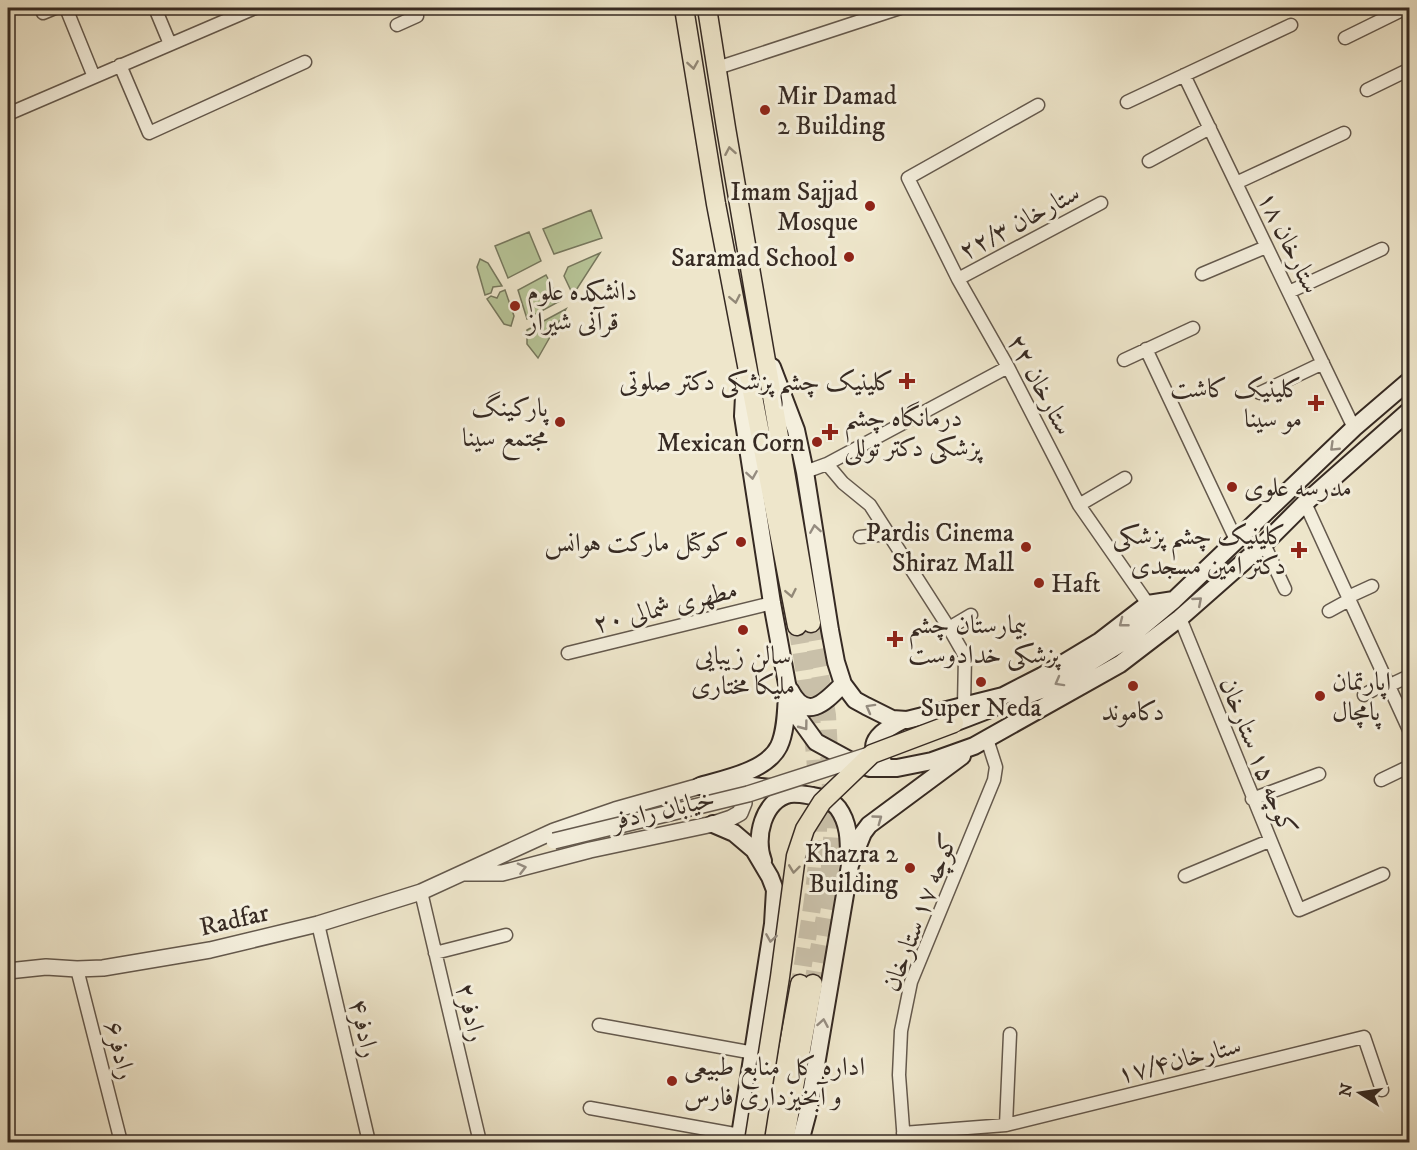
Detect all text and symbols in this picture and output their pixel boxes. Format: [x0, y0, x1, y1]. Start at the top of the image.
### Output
one-way arrow [687, 61, 699, 70]
place label: Mir Damad 2 Building [777, 80, 897, 143]
marker: Mir Damad 2 Building [758, 103, 772, 117]
one-way arrow [724, 146, 737, 156]
place label: Imam Sajjad Mosque [730, 176, 858, 239]
street label: ۲۲/۳ ستارخان [954, 177, 1086, 268]
street label: ۱۸ ستارخان [1250, 186, 1328, 299]
marker: Imam Sajjad Mosque [863, 199, 877, 213]
place label: Saramad School [671, 242, 837, 275]
marker: Saramad School [842, 250, 856, 264]
place label: دانشکده علوم قرآنی شیراز [524, 276, 637, 339]
one-way arrow [728, 293, 741, 303]
marker: دانشکده علوم قرآنی شیراز [508, 299, 522, 313]
street label: ۲۲ ستارخان [999, 328, 1080, 441]
place label: کلینیک چشم پزشکی دکتر صلوتی [619, 366, 894, 407]
marker: کلینیک چشم پزشکی دکتر صلوتی [898, 372, 916, 390]
place label: کلینیک کاشت مو سینا [1170, 373, 1302, 436]
place label: پارکینگ مجتمع سینا [462, 391, 549, 461]
marker: کلینیک کاشت مو سینا [1307, 394, 1325, 412]
place label: درمانگاه چشم پزشكی دكتر توللی [844, 401, 983, 466]
marker: پارکینگ مجتمع سینا [553, 415, 567, 429]
marker: درمانگاه چشم پزشكی دكتر توللی [821, 423, 839, 441]
place label: Mexican Corn [657, 427, 805, 460]
marker: Mexican Corn [810, 435, 824, 449]
one-way arrow [1331, 440, 1341, 451]
one-way arrow [746, 470, 758, 479]
place label: مدرسه علوی [1244, 472, 1352, 505]
marker: مدرسه علوی [1225, 480, 1239, 494]
place label: Pardis Cinema Shiraz Mall [866, 517, 1014, 580]
place label: کلینیک چشم پزشکی دکتر امین مسجدی [1113, 520, 1286, 583]
one-way arrow [809, 524, 821, 534]
place label: کوکتل مارکت هوانس [544, 527, 729, 560]
marker: کوکتل مارکت هوانس [734, 535, 748, 549]
marker: Pardis Cinema Shiraz Mall [1019, 540, 1033, 554]
marker: کلینیک چشم پزشکی دکتر امین مسجدی [1290, 541, 1308, 559]
place label: Haft [1051, 568, 1101, 601]
street label: ۲۰ مطهری شمالی [590, 574, 741, 641]
marker: Haft [1032, 576, 1046, 590]
one-way arrow [784, 588, 797, 598]
one-way arrow [1191, 597, 1202, 608]
place label: بیمارستان چشم پزشکی خدادوست [908, 609, 1062, 672]
one-way arrow [1118, 616, 1129, 627]
marker: سالن زیبایی ملیکا مختاری [736, 623, 750, 637]
marker: بیمارستان چشم پزشکی خدادوست [886, 630, 904, 648]
place label: سالن زیبایی ملیکا مختاری [691, 640, 795, 703]
place label: اپارتمان پامچال [1332, 666, 1391, 730]
street label: کوچه ۱۵ ستارخان [1211, 673, 1304, 840]
marker: Super Neda [974, 675, 988, 689]
one-way arrow [1055, 675, 1065, 686]
marker: دکاموند [1126, 679, 1140, 693]
marker: اپارتمان پامچال [1313, 689, 1327, 703]
place label: Super Neda [921, 692, 1041, 725]
place label: دکاموند [1102, 696, 1164, 729]
one-way arrow [866, 704, 876, 715]
one-way arrow [797, 719, 808, 730]
street label: خیابان رادفر [606, 783, 718, 839]
one-way arrow [871, 815, 882, 826]
street label: کوچه ۱۷ ستارخان [875, 829, 966, 997]
place label: Khazra 2 Building [805, 838, 898, 901]
marker: Khazra 2 Building [903, 861, 917, 875]
one-way arrow [516, 862, 526, 875]
one-way arrow [788, 864, 801, 874]
street label: Radfar [196, 896, 273, 944]
one-way arrow [766, 934, 778, 943]
street label: رادفر۲ [448, 980, 493, 1045]
street label: رادفر۴ [341, 996, 386, 1061]
street label: رادفر۶ [96, 1017, 143, 1083]
one-way arrow [816, 1019, 829, 1029]
street label: ستارخان۱۷/۴ [1114, 1029, 1245, 1092]
place label: اداره کل منابع طبیعى و آبخیزدارى فارس [684, 1051, 865, 1114]
north arrow [1330, 1063, 1390, 1123]
marker: اداره کل منابع طبیعى و آبخیزدارى فارس [665, 1074, 679, 1088]
text: N [1335, 1082, 1357, 1099]

